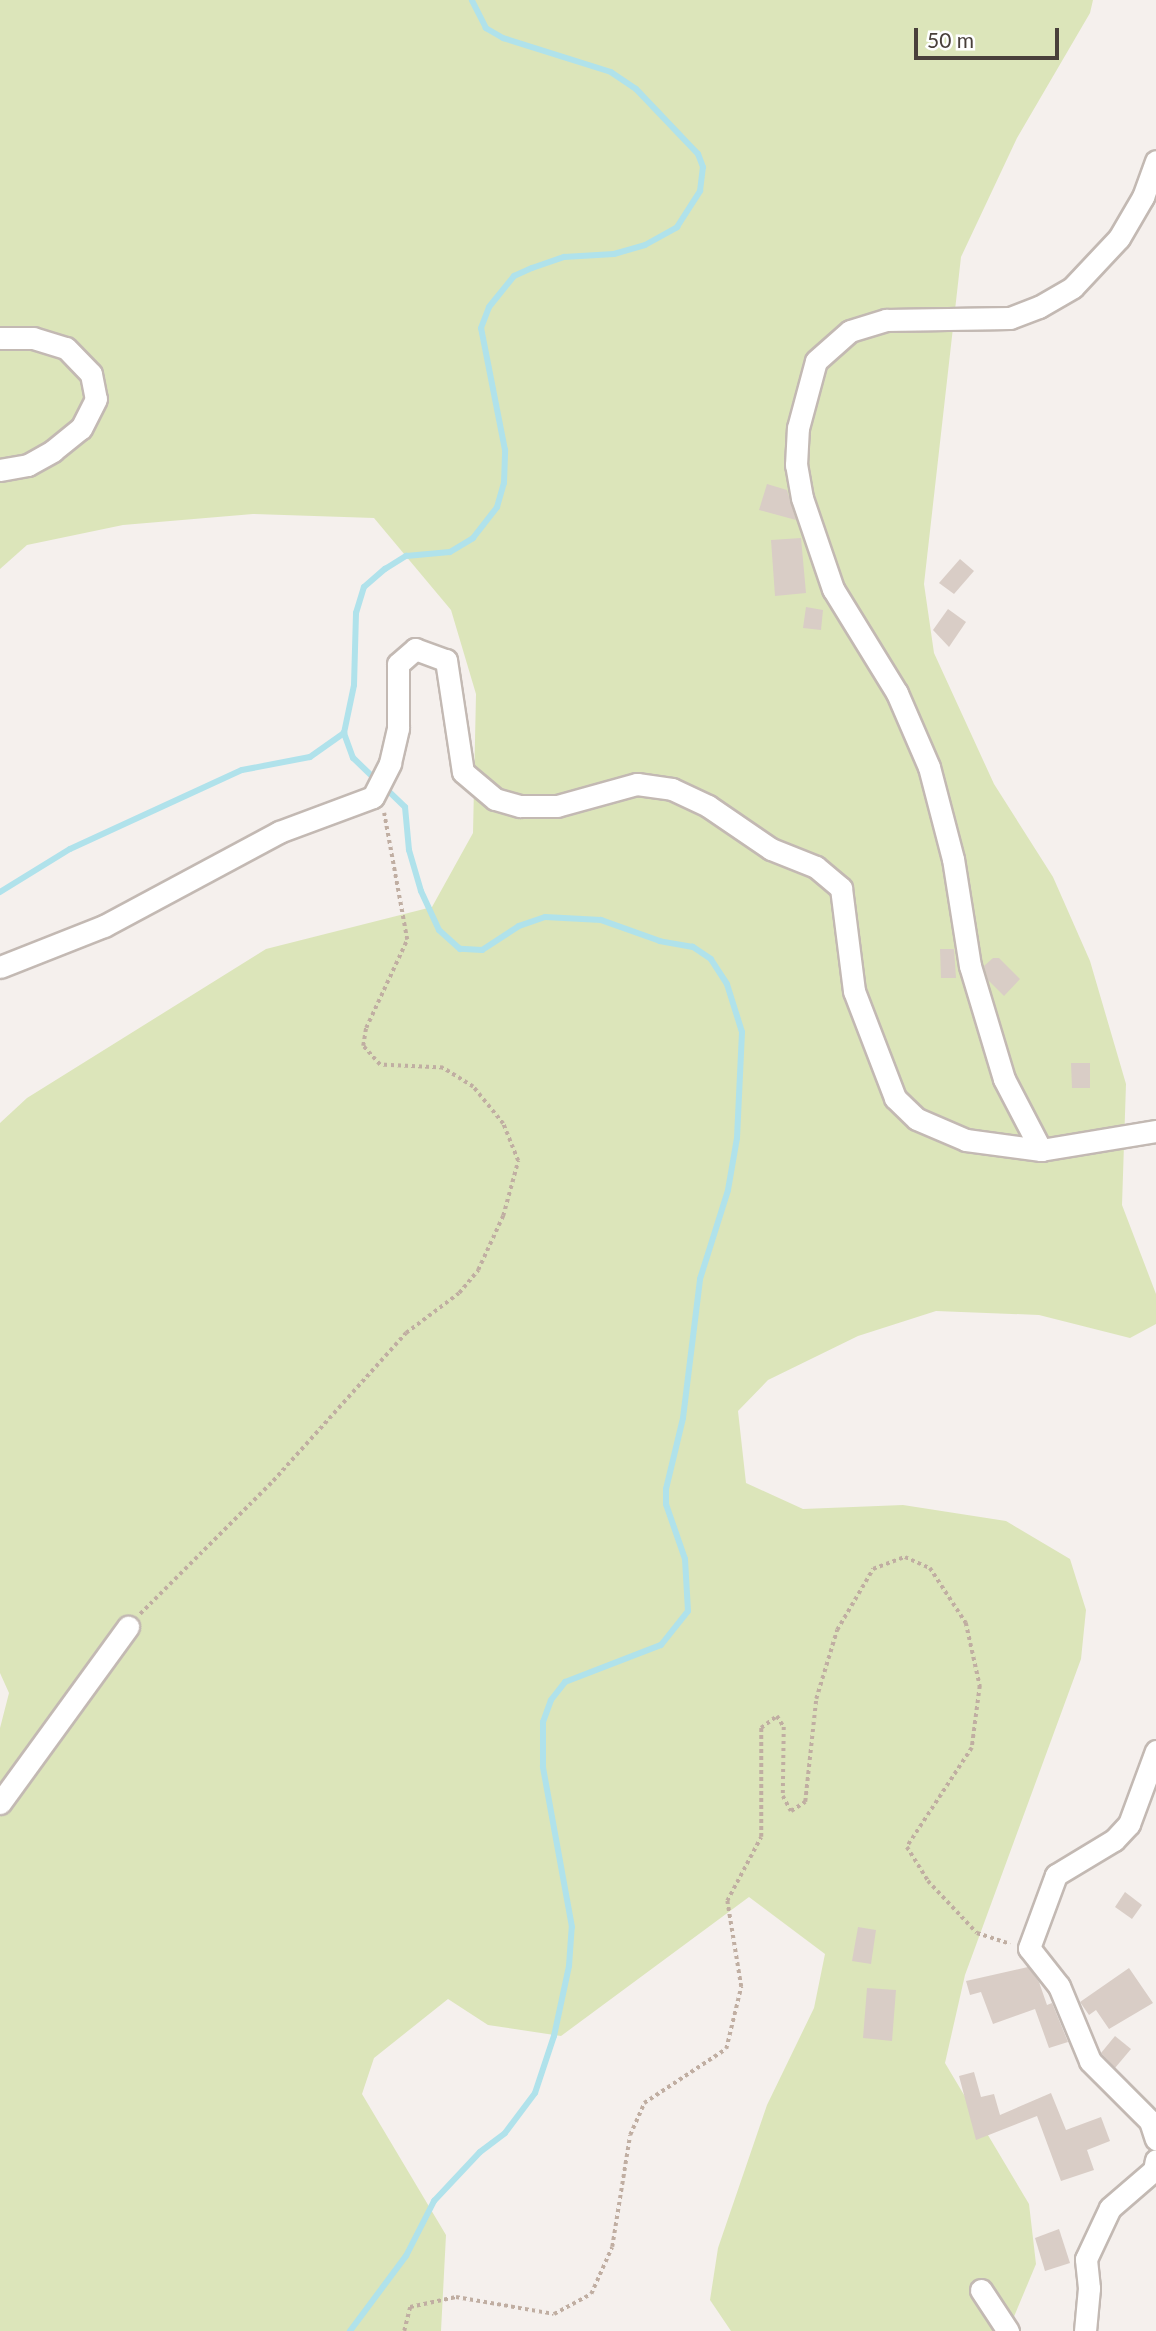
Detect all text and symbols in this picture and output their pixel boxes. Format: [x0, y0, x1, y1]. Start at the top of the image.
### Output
scale bar [918, 14, 1063, 58]
text: 50 m [927, 27, 974, 52]

